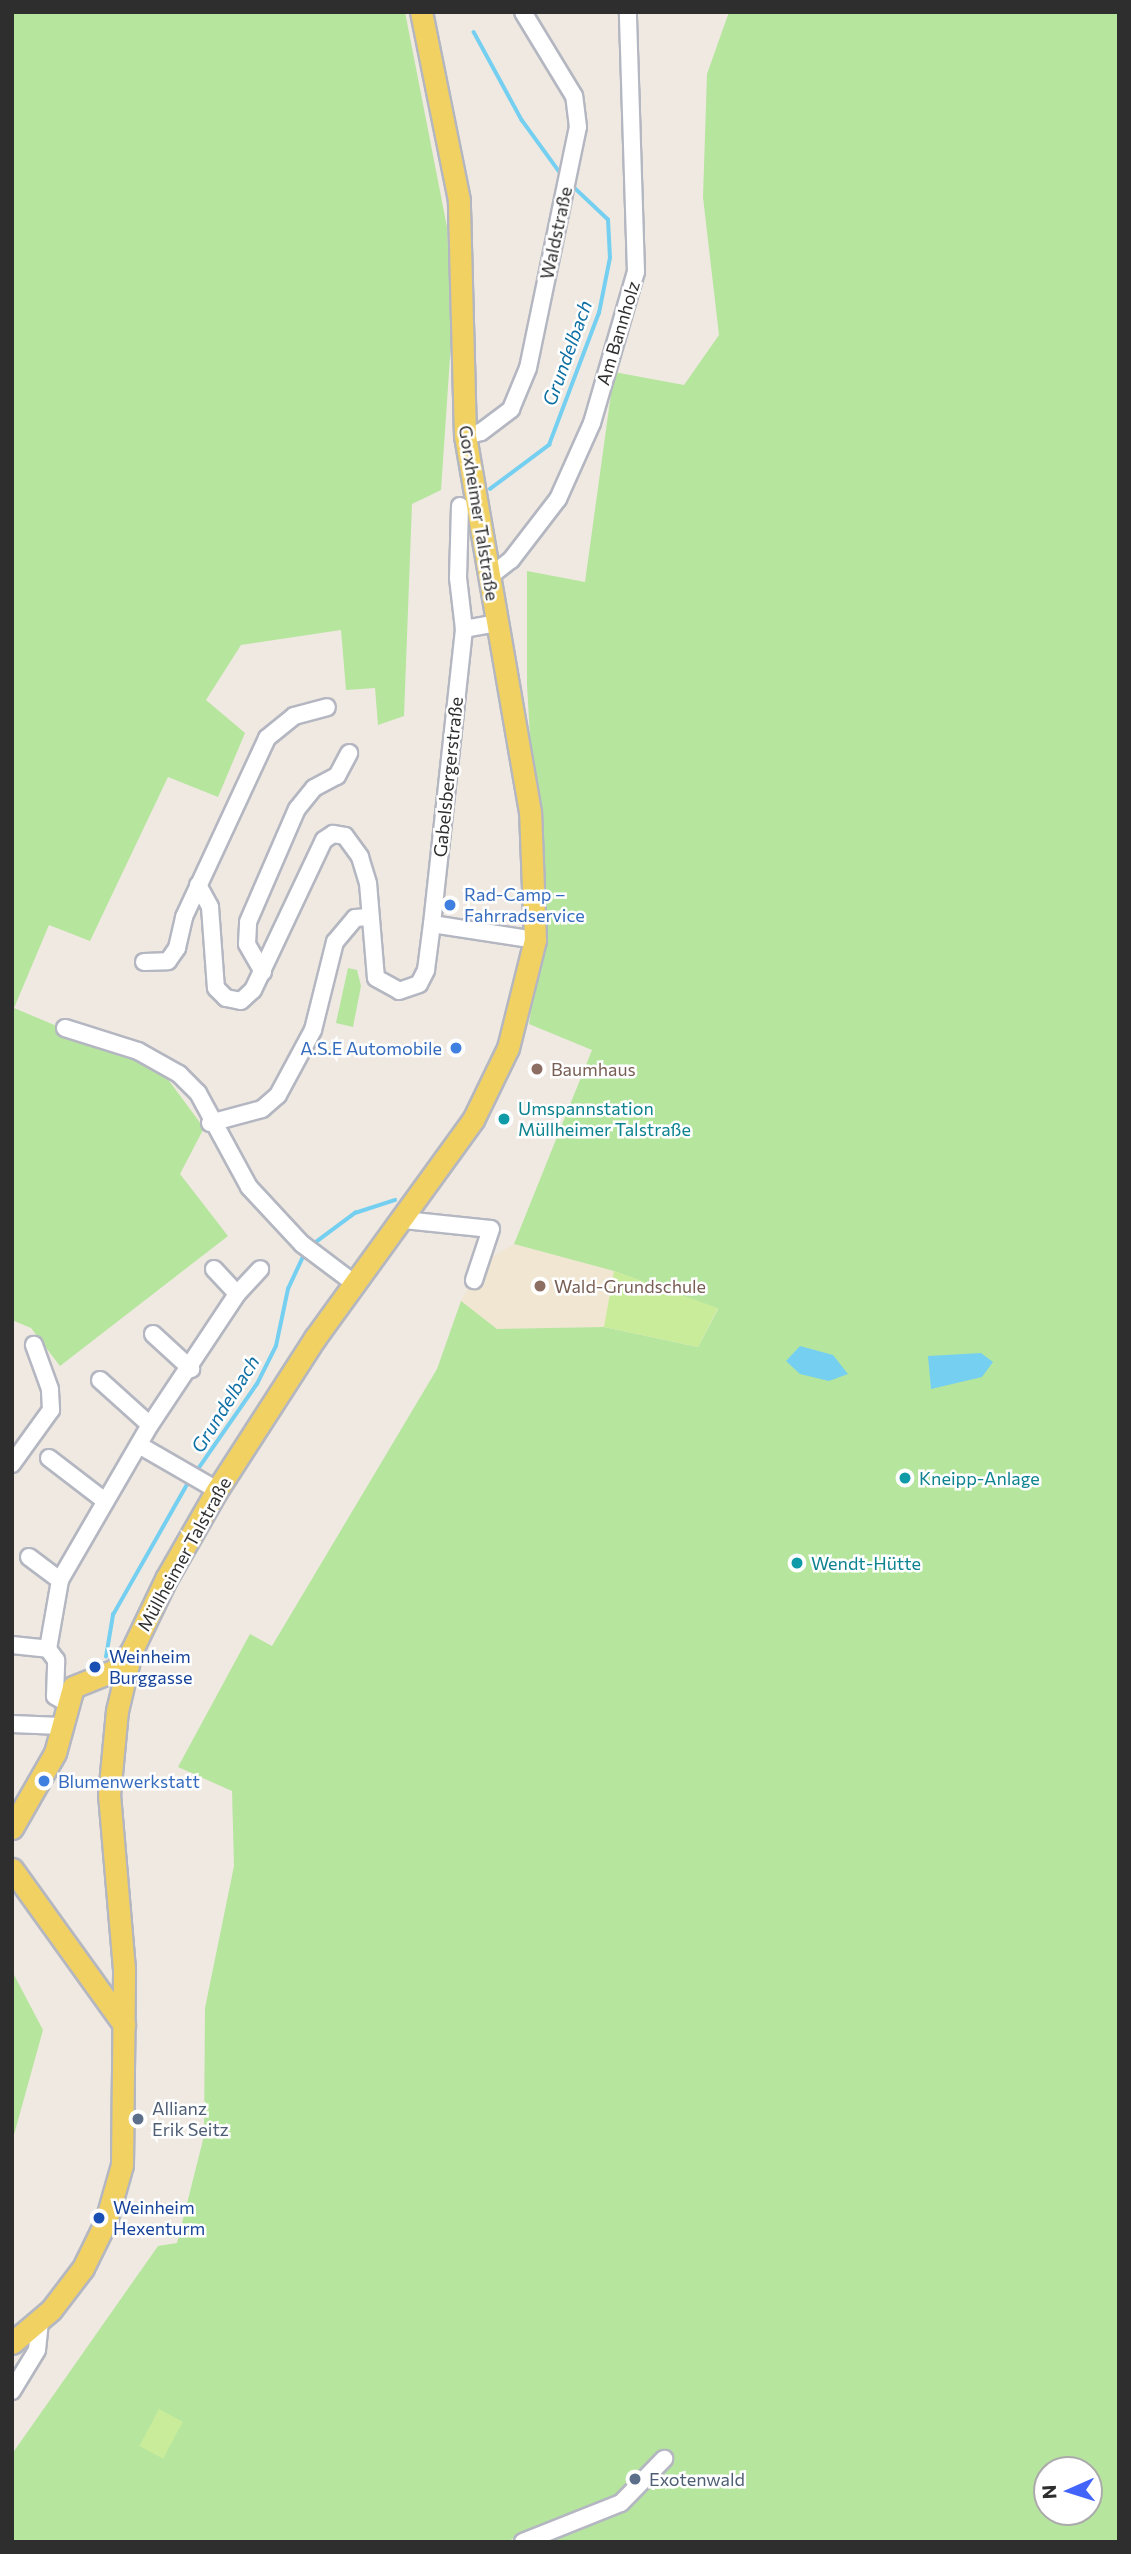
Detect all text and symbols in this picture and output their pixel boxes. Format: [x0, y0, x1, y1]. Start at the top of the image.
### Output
street label: Waldstraße [536, 185, 576, 281]
street label: Am Bannholz [592, 278, 644, 388]
water label: Grundelbach [537, 297, 597, 409]
street label: Gorxheimer Talstraße [454, 424, 504, 602]
street label: Gabelsbergerstraße [429, 696, 467, 858]
place label: Rad-Camp – Fahrradservice [464, 884, 585, 926]
marker: Rad-Camp – Fahrradservice [442, 897, 458, 913]
place label: A.S.E Automobile [300, 1037, 442, 1059]
marker: A.S.E Automobile [448, 1040, 464, 1056]
place label: Baumhaus [551, 1058, 636, 1080]
marker: Baumhaus [529, 1061, 545, 1077]
place label: Umspannstation Müllheimer Talstraße [518, 1098, 691, 1140]
marker: Umspannstation Müllheimer Talstraße [496, 1111, 512, 1127]
place label: Wald-Grundschule [554, 1275, 706, 1297]
marker: Wald-Grundschule [532, 1278, 548, 1294]
water label: Grundelbach [186, 1351, 264, 1457]
place label: Kneipp-Anlage [919, 1467, 1040, 1489]
marker: Kneipp-Anlage [897, 1470, 913, 1486]
street label: Müllheimer Talstraße [133, 1473, 235, 1635]
place label: Wendt-Hütte [811, 1552, 921, 1574]
marker: Wendt-Hütte [789, 1555, 805, 1571]
place label: Weinheim Burggasse [109, 1646, 193, 1688]
marker: Weinheim Burggasse [87, 1659, 103, 1675]
place label: Blumenwerkstatt [58, 1770, 200, 1792]
marker: Blumenwerkstatt [36, 1773, 52, 1789]
place label: Allianz Erik Seitz [152, 2098, 229, 2140]
marker: Allianz Erik Seitz [130, 2111, 146, 2127]
place label: Weinheim Hexenturm [113, 2197, 205, 2240]
marker: Weinheim Hexenturm [91, 2210, 107, 2226]
north arrow [1033, 2456, 1103, 2526]
place label: Exotenwald [649, 2468, 745, 2490]
marker: Exotenwald [627, 2471, 643, 2487]
text: N [1037, 2484, 1060, 2500]

